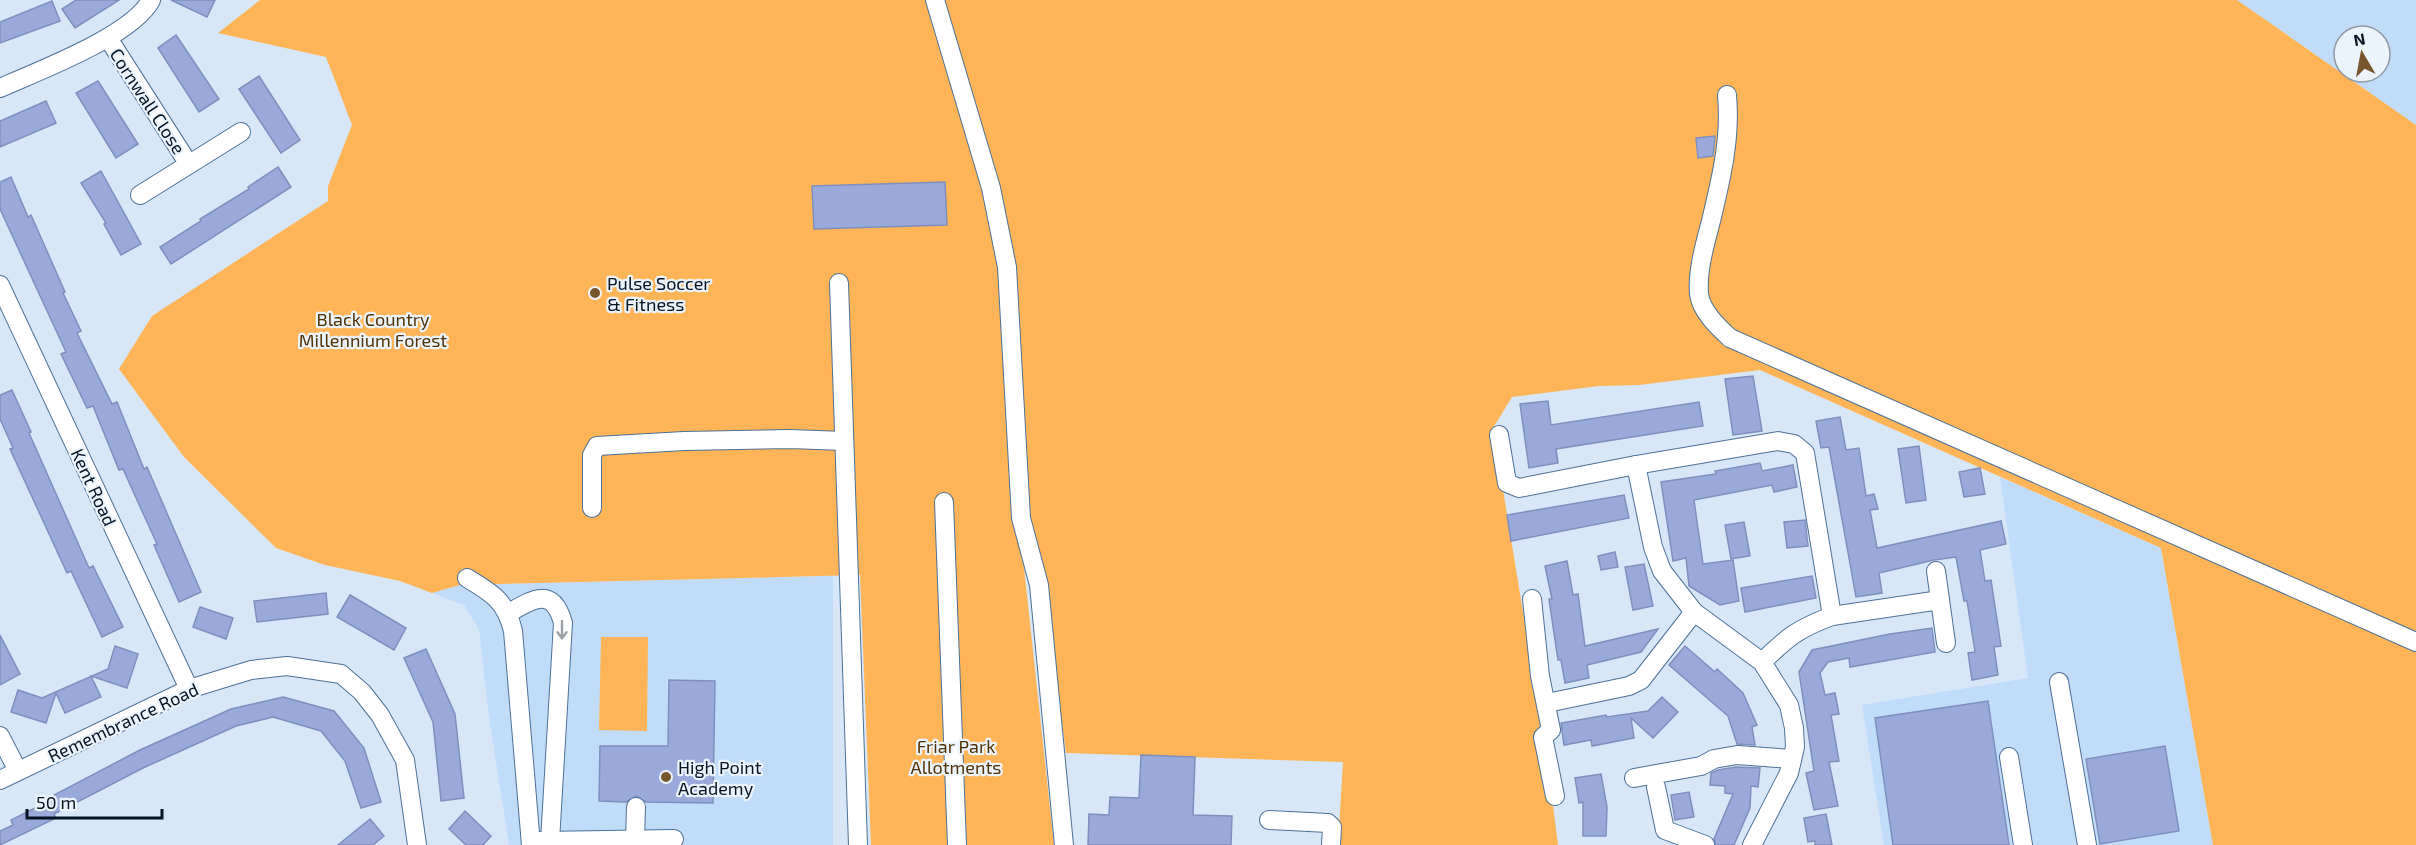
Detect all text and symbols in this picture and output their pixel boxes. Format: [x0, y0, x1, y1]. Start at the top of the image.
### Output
north arrow [2332, 24, 2392, 84]
text: N [2352, 28, 2367, 49]
street label: Cornwall Close [106, 44, 190, 158]
place label: Pulse Soccer & Fitness [607, 272, 711, 315]
marker: Pulse Soccer & Fitness [588, 286, 602, 300]
park label: Black Country Millennium Forest [299, 308, 447, 351]
street label: Kent Road [67, 445, 121, 529]
one-way arrow [556, 620, 568, 640]
street label: Remembrance Road [44, 677, 202, 767]
park label: Friar Park Allotments [911, 735, 1001, 778]
place label: High Point Academy [678, 756, 762, 799]
marker: High Point Academy [659, 770, 673, 784]
scale bar [27, 782, 162, 820]
text: 50 m [36, 791, 76, 813]

